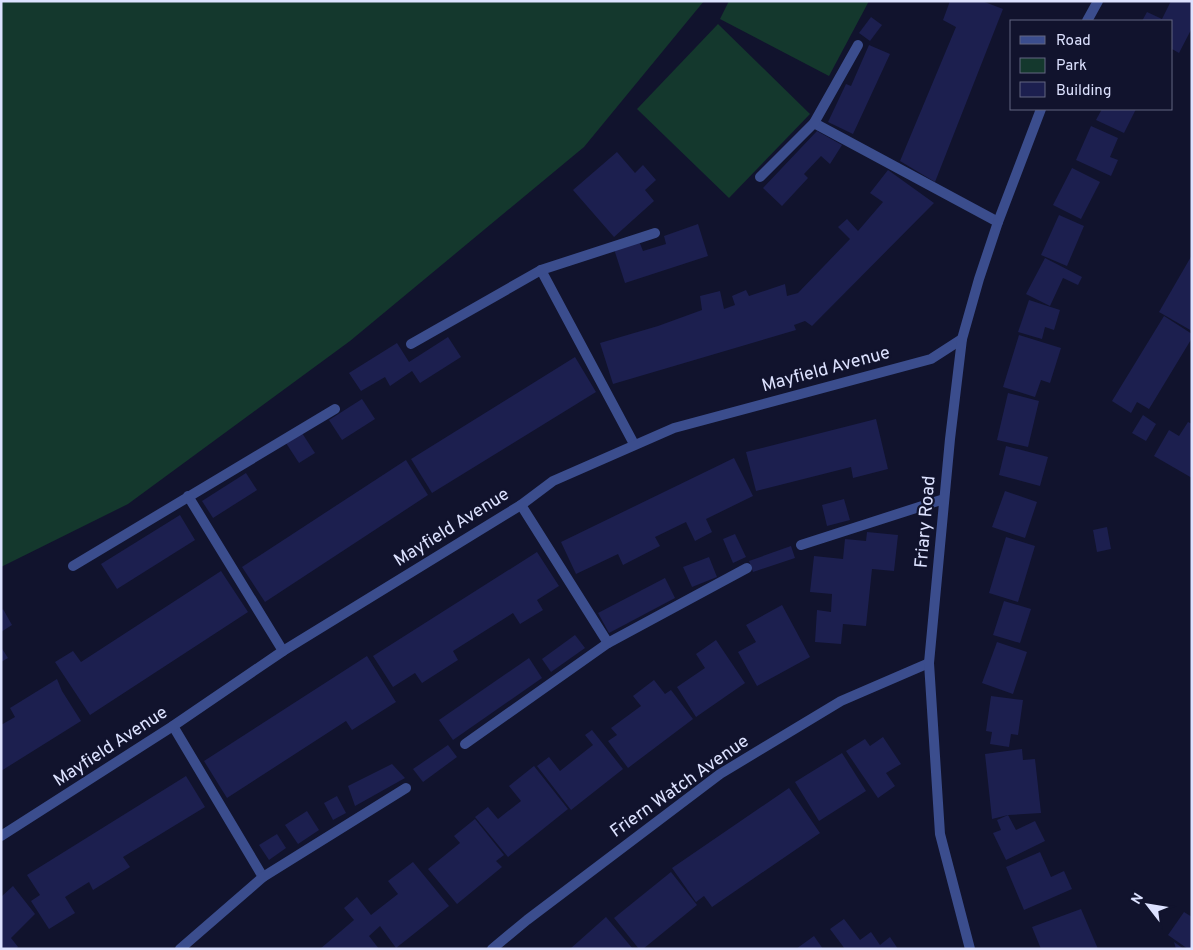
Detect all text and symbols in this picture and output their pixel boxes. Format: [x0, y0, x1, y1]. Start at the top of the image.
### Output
legend [1010, 20, 1173, 110]
text: Road [1056, 32, 1091, 51]
text: Park [1056, 57, 1087, 76]
text: Building [1056, 82, 1111, 101]
street label: Mayfield Avenue [759, 342, 893, 398]
street label: Friary Road [911, 475, 941, 569]
street label: Mayfield Avenue [390, 483, 514, 573]
street label: Mayfield Avenue [50, 702, 172, 792]
street label: Friern Watch Avenue [606, 730, 754, 844]
north arrow [1123, 880, 1173, 930]
text: N [1128, 890, 1148, 908]

